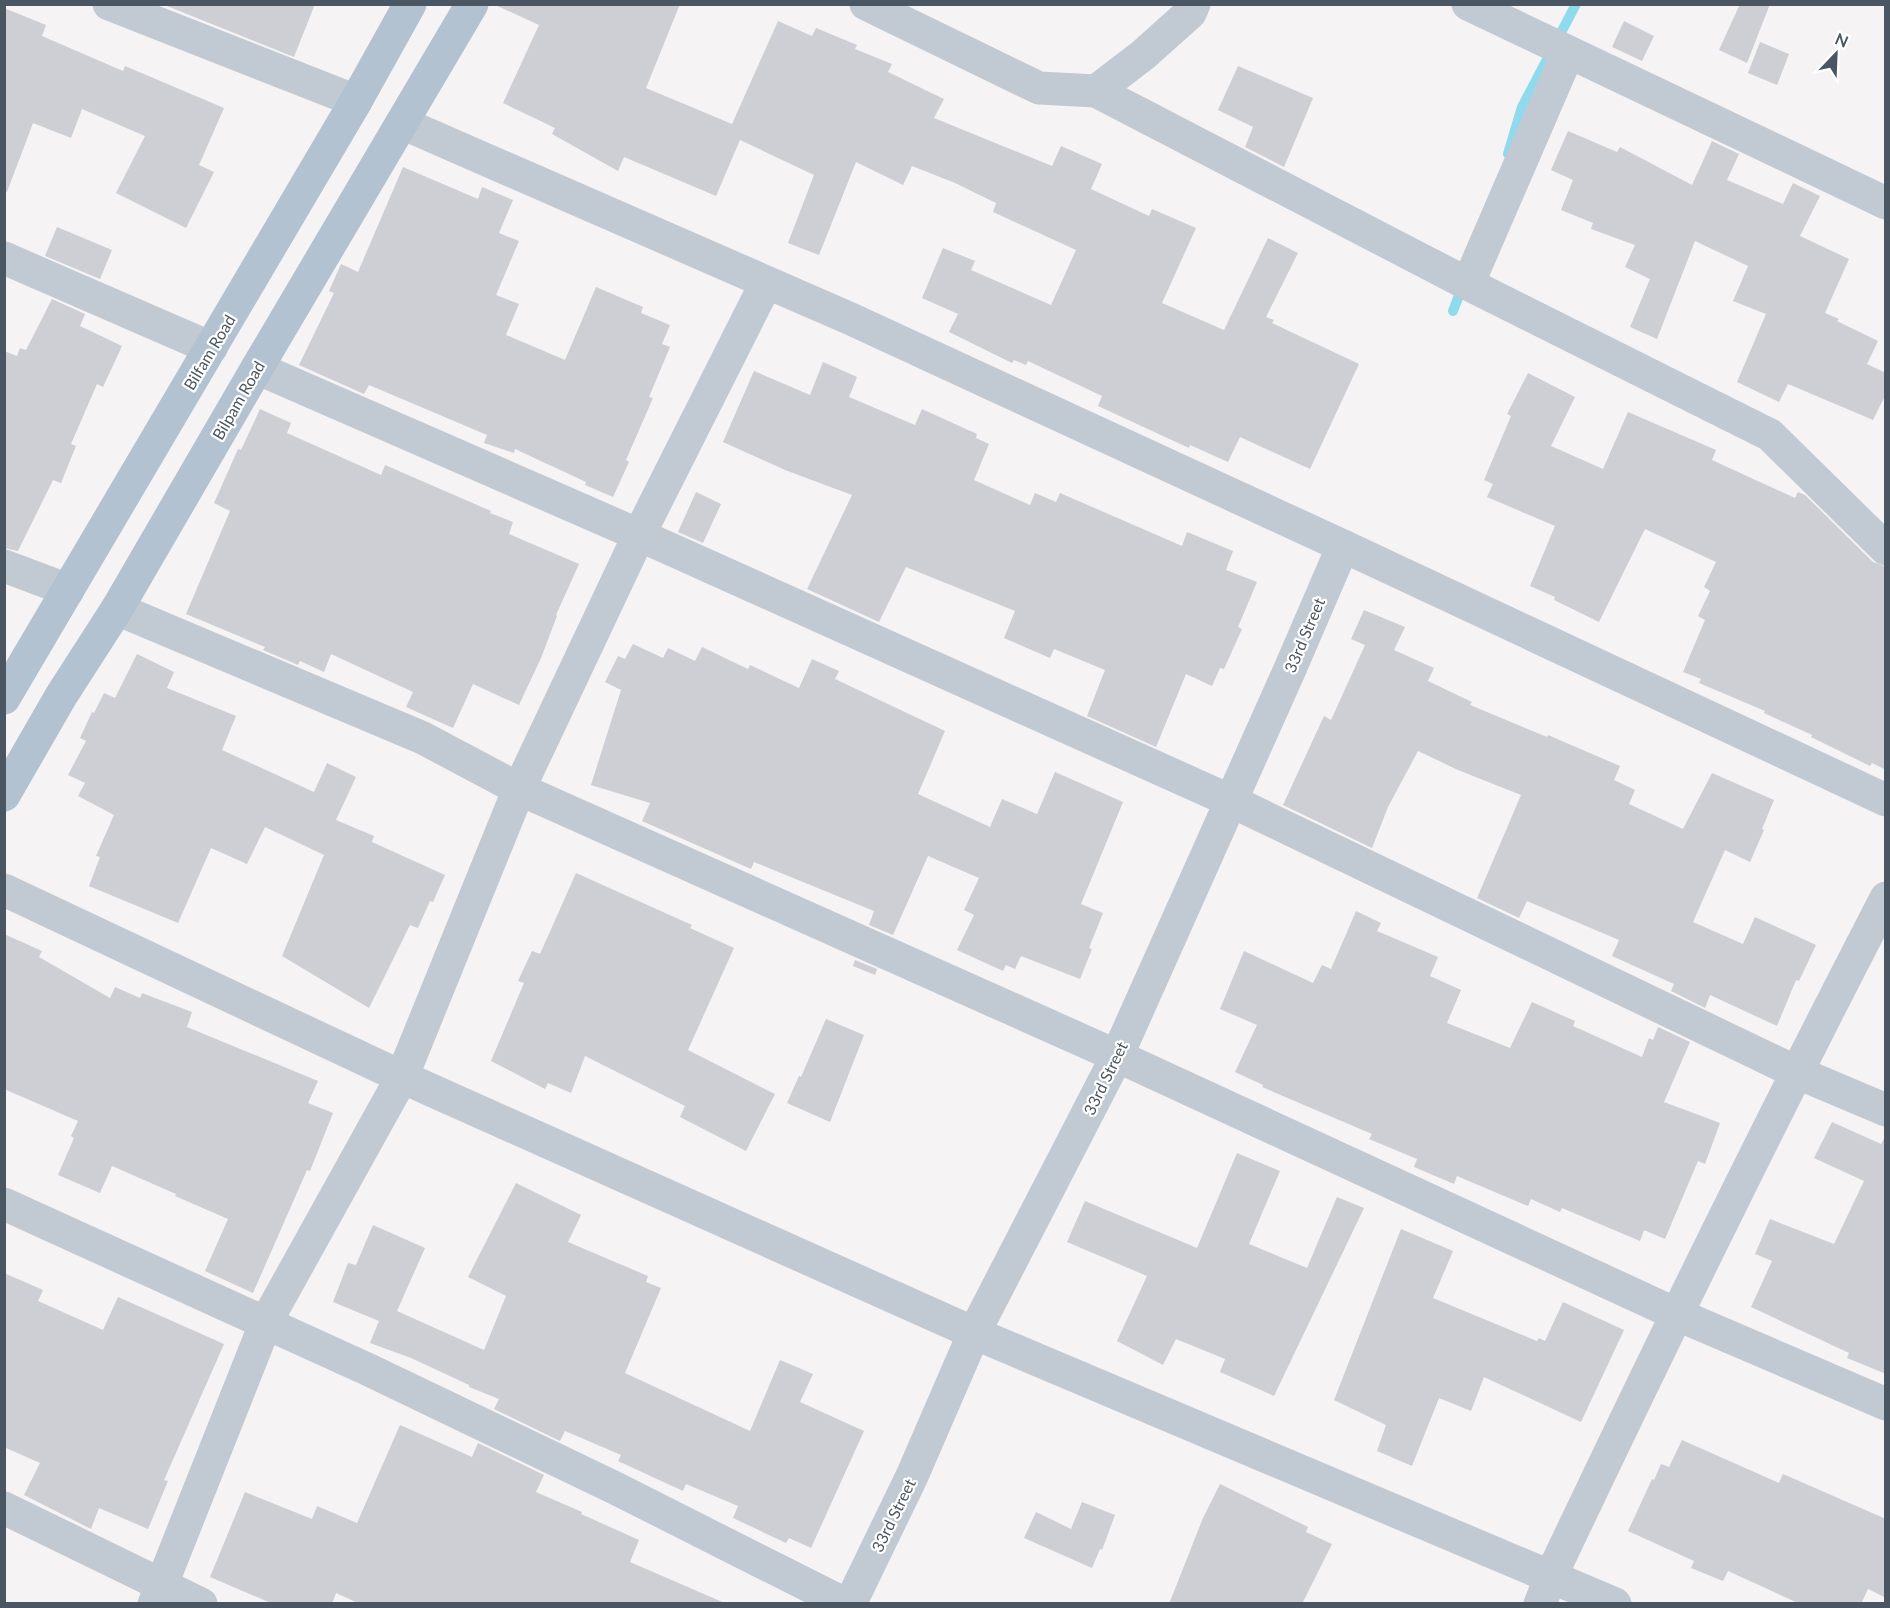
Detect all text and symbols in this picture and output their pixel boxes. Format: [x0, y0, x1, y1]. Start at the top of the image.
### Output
north arrow [1806, 24, 1866, 84]
text: N [1833, 29, 1851, 51]
street label: Bilfam Road [179, 311, 239, 393]
street label: Bilpam Road [208, 357, 268, 443]
street label: 33rd Street [1280, 595, 1328, 675]
street label: 33rd Street [1079, 1038, 1131, 1118]
street label: 33rd Street [867, 1475, 919, 1555]

